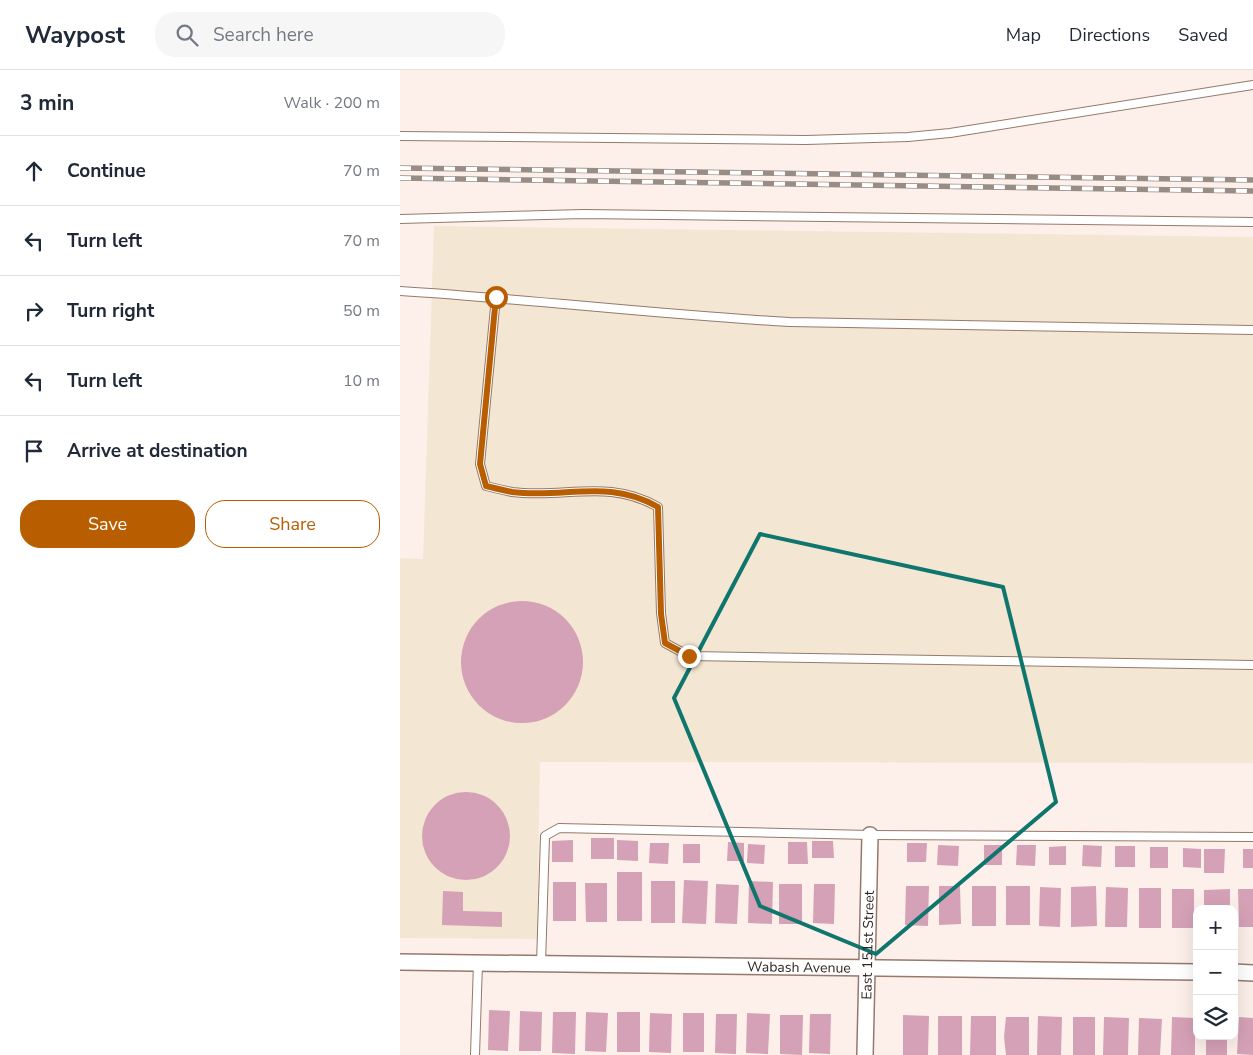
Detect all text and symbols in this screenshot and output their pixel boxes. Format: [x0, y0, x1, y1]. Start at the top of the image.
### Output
search box [155, 12, 505, 57]
text: Waypost [25, 19, 125, 51]
icon: search [173, 21, 201, 49]
text: Search here [213, 22, 314, 48]
text: Map [1006, 23, 1041, 47]
text: Directions [1069, 23, 1150, 47]
text: Saved [1178, 23, 1228, 47]
text: 3 min [20, 89, 74, 117]
text: Walk · 200 m [284, 92, 380, 114]
icon: ahead [20, 157, 48, 185]
text: Continue [67, 158, 146, 184]
text: 70 m [343, 160, 380, 182]
icon: left [20, 227, 48, 255]
text: Turn left [67, 228, 142, 254]
text: 70 m [343, 230, 380, 252]
route start [485, 286, 508, 309]
icon: right [20, 297, 48, 325]
text: Turn right [67, 298, 154, 324]
text: 50 m [343, 300, 380, 322]
icon: left [20, 367, 48, 395]
text: Turn left [67, 368, 142, 394]
text: 10 m [343, 370, 380, 392]
icon: arrive [20, 437, 48, 465]
text: Arrive at destination [67, 438, 248, 464]
button: Save [20, 500, 195, 548]
button: Share [205, 500, 380, 548]
route end [678, 645, 701, 668]
street label: East 151st Street [857, 890, 878, 1000]
map controls [1193, 905, 1238, 1040]
button: + [1193, 905, 1238, 950]
button: − [1193, 950, 1238, 995]
street label: Wabash Avenue [747, 957, 851, 977]
button: layers [1193, 995, 1238, 1040]

